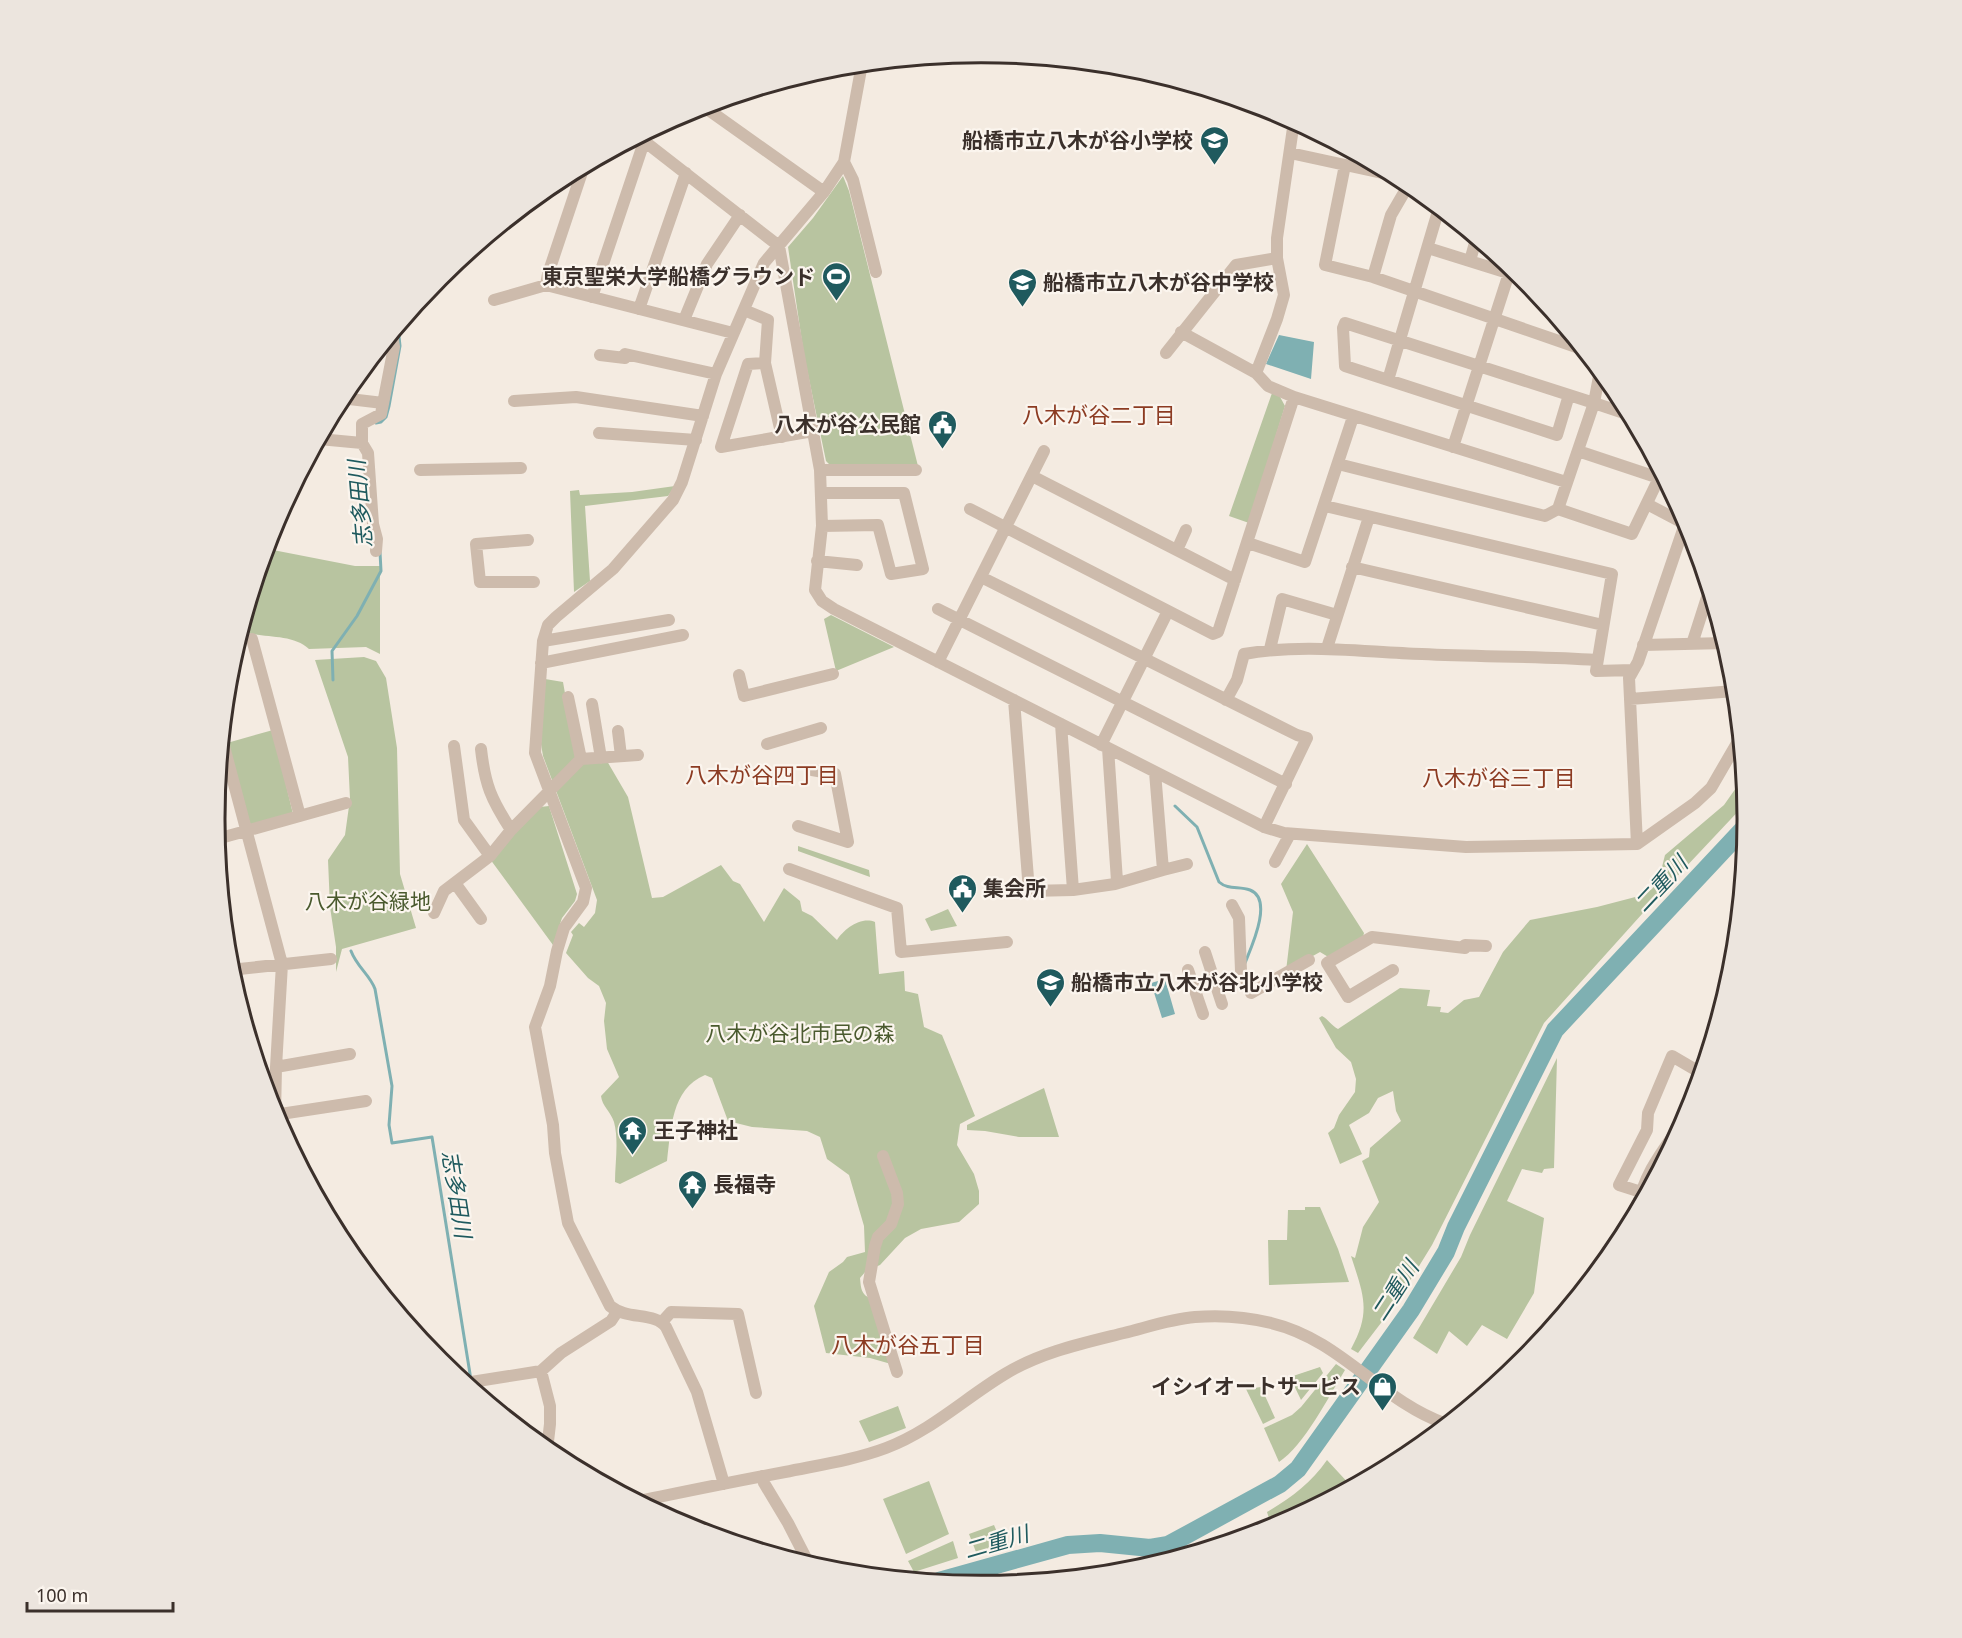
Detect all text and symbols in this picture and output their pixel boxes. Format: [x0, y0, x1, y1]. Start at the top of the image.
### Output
school or university icon: 船橋市立八木が谷小学校 [1198, 124, 1230, 166]
place label: 船橋市立八木が谷小学校 [962, 126, 1193, 154]
sports icon: 東京聖栄大学船橋グラウンド [820, 260, 852, 302]
place label: 東京聖栄大学船橋グラウンド [542, 262, 815, 290]
school or university icon: 船橋市立八木が谷中学校 [1006, 266, 1038, 308]
place label: 船橋市立八木が谷中学校 [1043, 268, 1274, 296]
district label: 八木が谷二丁目 [1022, 399, 1176, 429]
public building icon: 八木が谷公民館 [926, 408, 958, 450]
place label: 八木が谷公民館 [774, 410, 921, 438]
water label: 志多田川 [340, 457, 378, 549]
district label: 八木が谷四丁目 [685, 759, 839, 789]
district label: 八木が谷三丁目 [1422, 762, 1576, 792]
water label: 二重川 [1627, 847, 1695, 917]
public building icon: 集会所 [946, 872, 978, 914]
place label: 集会所 [983, 874, 1046, 902]
park label: 八木が谷緑地 [305, 887, 431, 915]
school or university icon: 船橋市立八木が谷北小学校 [1034, 966, 1066, 1008]
place label: 船橋市立八木が谷北小学校 [1071, 968, 1323, 996]
park label: 八木が谷北市民の森 [706, 1019, 895, 1047]
temple icon: 王子神社 [617, 1114, 649, 1156]
place label: 王子神社 [654, 1116, 738, 1144]
water label: 志多田川 [436, 1148, 480, 1242]
temple icon: 長福寺 [676, 1168, 708, 1210]
place label: 長福寺 [713, 1170, 776, 1198]
water label: 二重川 [1363, 1252, 1426, 1326]
district label: 八木が谷五丁目 [831, 1329, 985, 1359]
shop icon: イシイオートサービス [1366, 1370, 1398, 1412]
place label: イシイオートサービス [1151, 1372, 1361, 1400]
water label: 二重川 [960, 1517, 1034, 1565]
scale bar [27, 1575, 172, 1613]
text: 100 m [36, 1583, 88, 1607]

